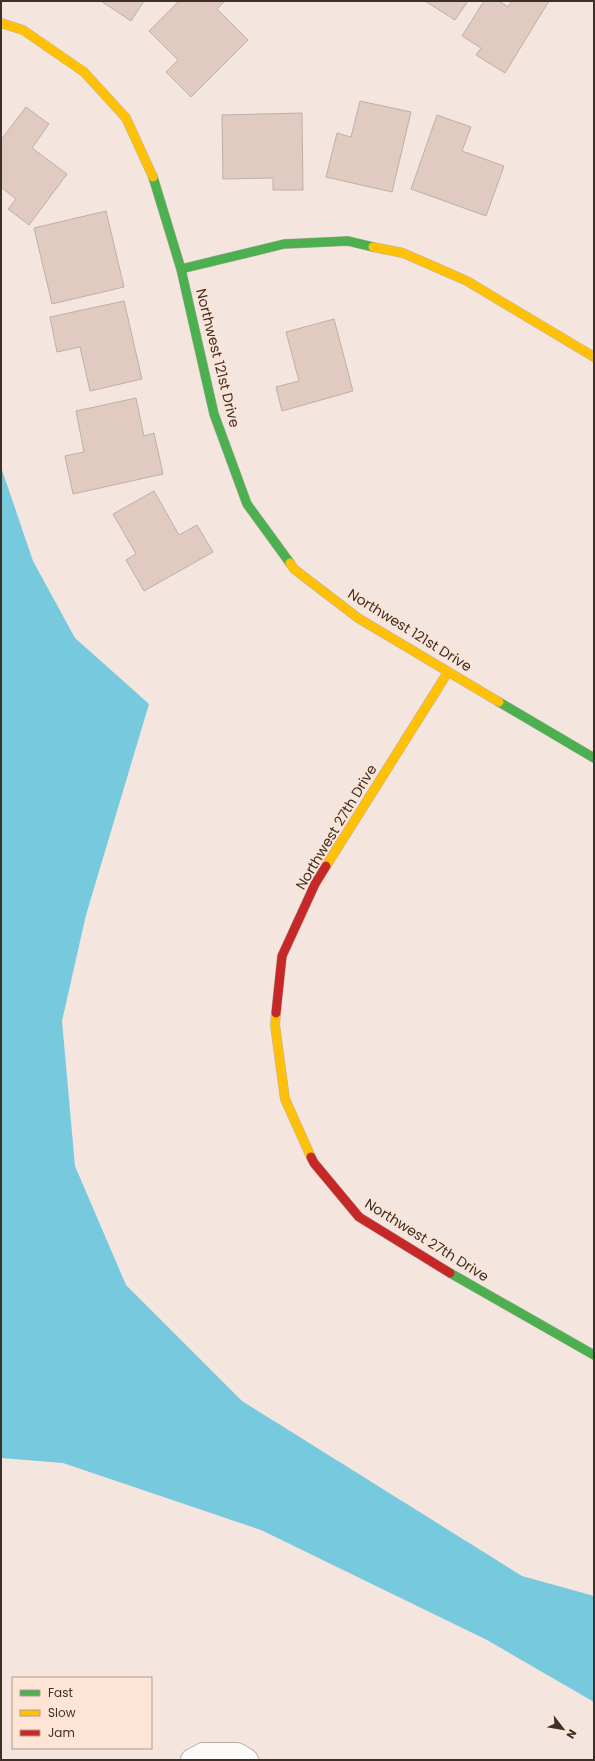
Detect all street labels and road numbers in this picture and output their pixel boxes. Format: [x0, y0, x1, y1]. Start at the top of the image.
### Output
street label: Northwest 121st Drive [191, 286, 245, 430]
street label: Northwest 121st Drive [344, 584, 476, 676]
street label: Northwest 27th Drive [291, 760, 382, 893]
street label: Northwest 27th Drive [361, 1194, 493, 1287]

